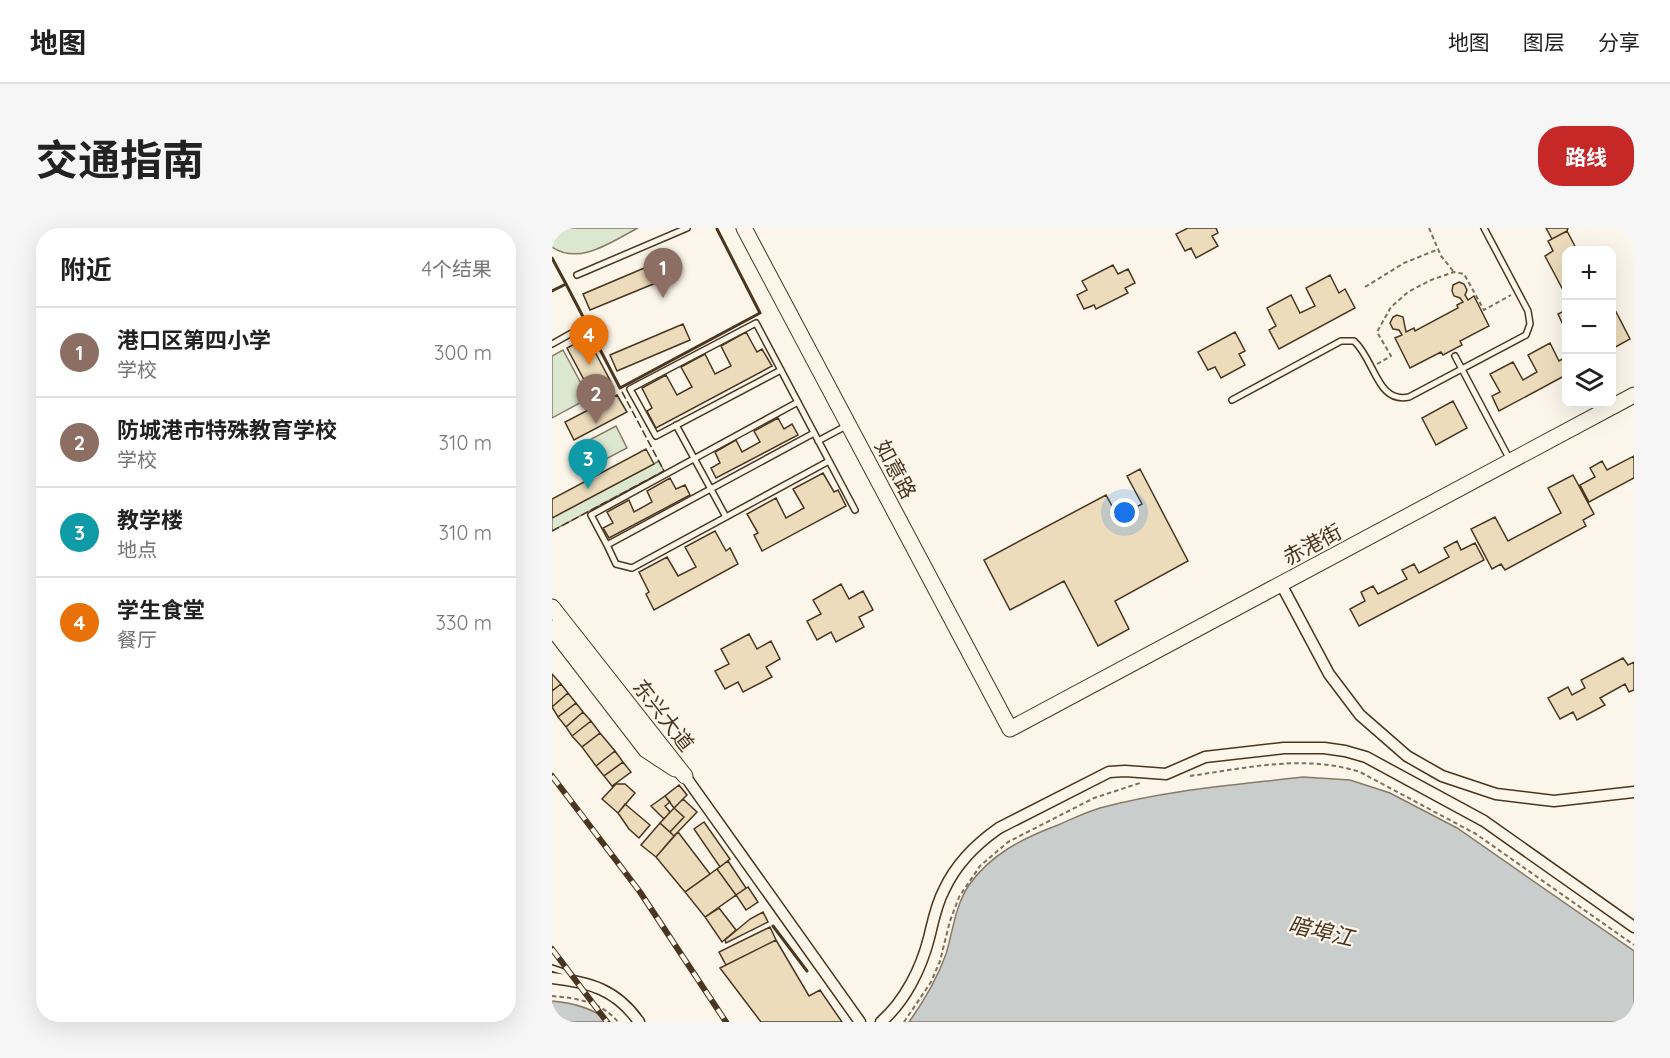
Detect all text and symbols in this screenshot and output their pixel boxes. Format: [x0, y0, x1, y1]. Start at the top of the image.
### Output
text: 地图 [30, 25, 86, 60]
text: 地图 [1448, 29, 1490, 55]
text: 图层 [1523, 29, 1565, 55]
text: 分享 [1598, 29, 1640, 55]
button: 路线 [1538, 126, 1634, 186]
text: 交通指南 [36, 133, 204, 186]
map controls [1562, 246, 1616, 408]
button: + [1562, 246, 1616, 300]
pin: 1 [644, 248, 682, 298]
text: 附近 [60, 253, 112, 286]
text: 4个结果 [421, 256, 492, 281]
button: − [1562, 300, 1616, 354]
pin: 4 [570, 316, 609, 365]
text: 港口区第四小学 [117, 326, 271, 354]
text: 1 [76, 340, 83, 365]
text: 300 m [434, 340, 492, 365]
button: layers [1562, 354, 1616, 408]
text: 学校 [117, 357, 157, 382]
pin: 2 [576, 374, 615, 424]
text: 防城港市特殊教育学校 [117, 416, 337, 444]
text: 2 [74, 430, 85, 455]
text: 310 m [439, 430, 492, 455]
street label: 如意路 [870, 435, 922, 503]
pin: 3 [568, 440, 608, 489]
text: 学校 [117, 447, 157, 472]
your location [1110, 498, 1139, 527]
text: 教学楼 [117, 506, 183, 534]
street label: 赤港街 [1278, 518, 1346, 570]
text: 3 [74, 520, 85, 545]
text: 310 m [439, 520, 492, 545]
text: 地点 [117, 537, 157, 562]
text: 学生食堂 [117, 596, 205, 624]
text: 4 [74, 610, 85, 635]
text: 330 m [435, 610, 492, 635]
text: 餐厅 [117, 627, 157, 652]
street label: 东兴大道 [628, 674, 700, 756]
water label: 暗埠江 [1286, 910, 1358, 953]

